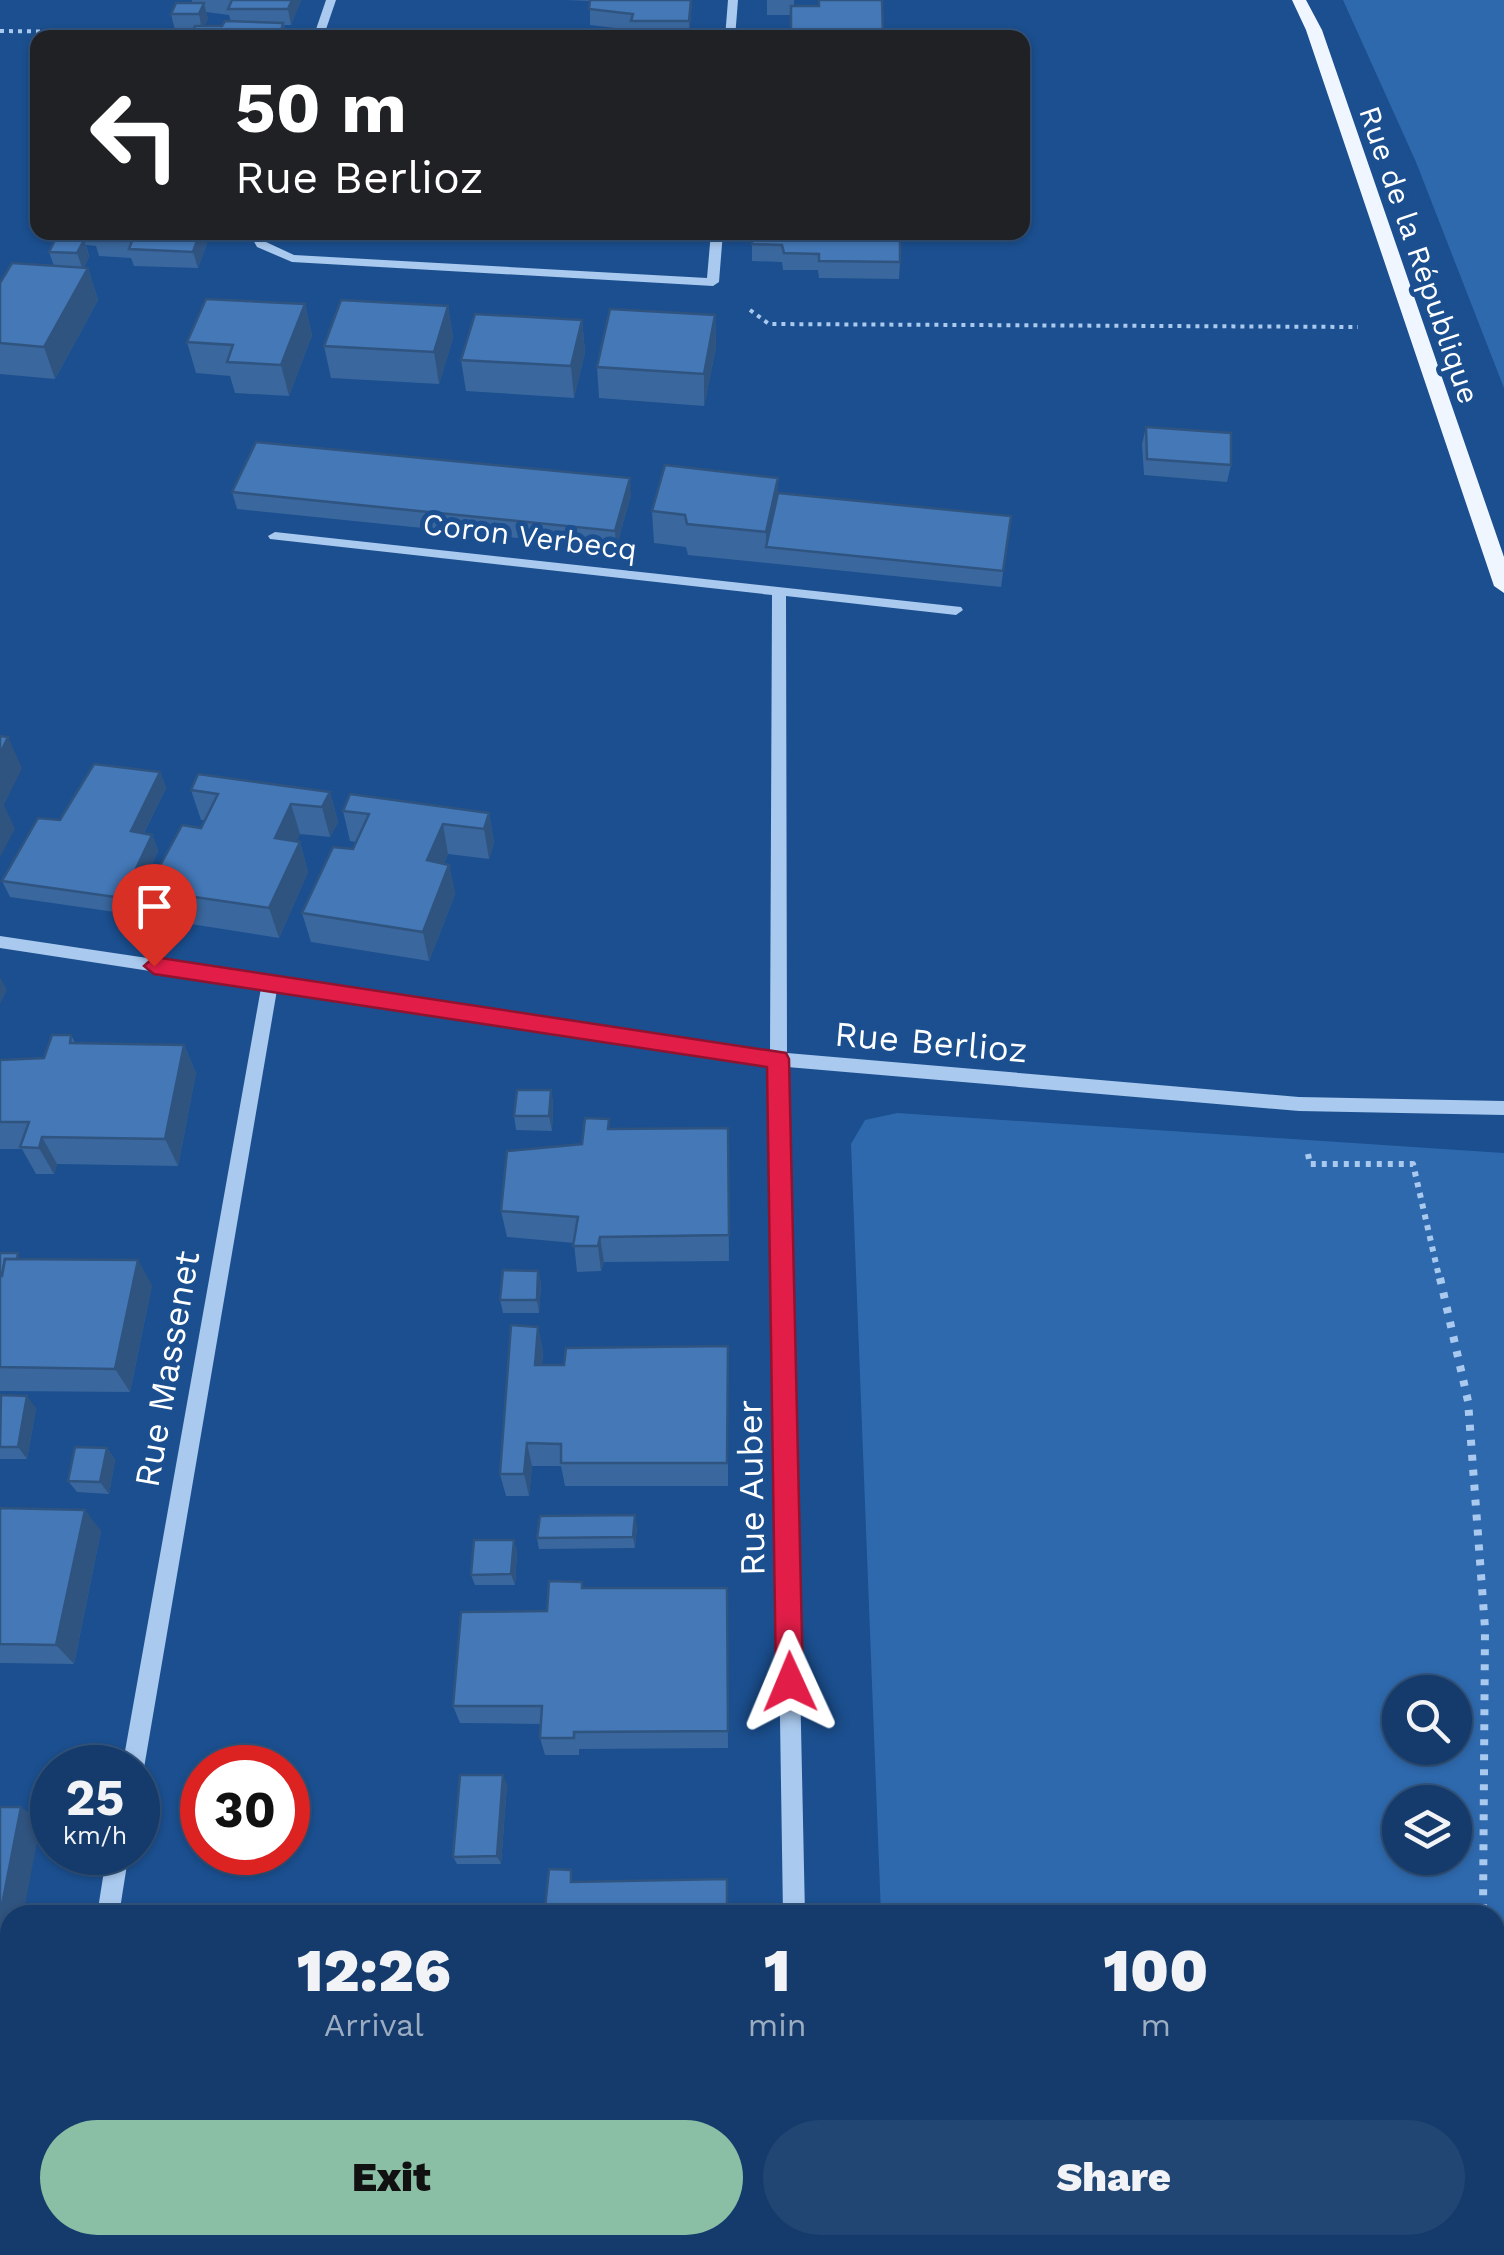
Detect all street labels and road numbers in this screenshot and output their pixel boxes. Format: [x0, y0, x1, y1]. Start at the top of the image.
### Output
street label: Rue de la République [1352, 101, 1487, 408]
street label: Coron Verbecq [421, 506, 639, 567]
street label: Rue Berlioz [833, 1013, 1029, 1071]
street label: Rue Massenet [126, 1247, 209, 1490]
street label: Rue Auber [728, 1400, 774, 1576]

